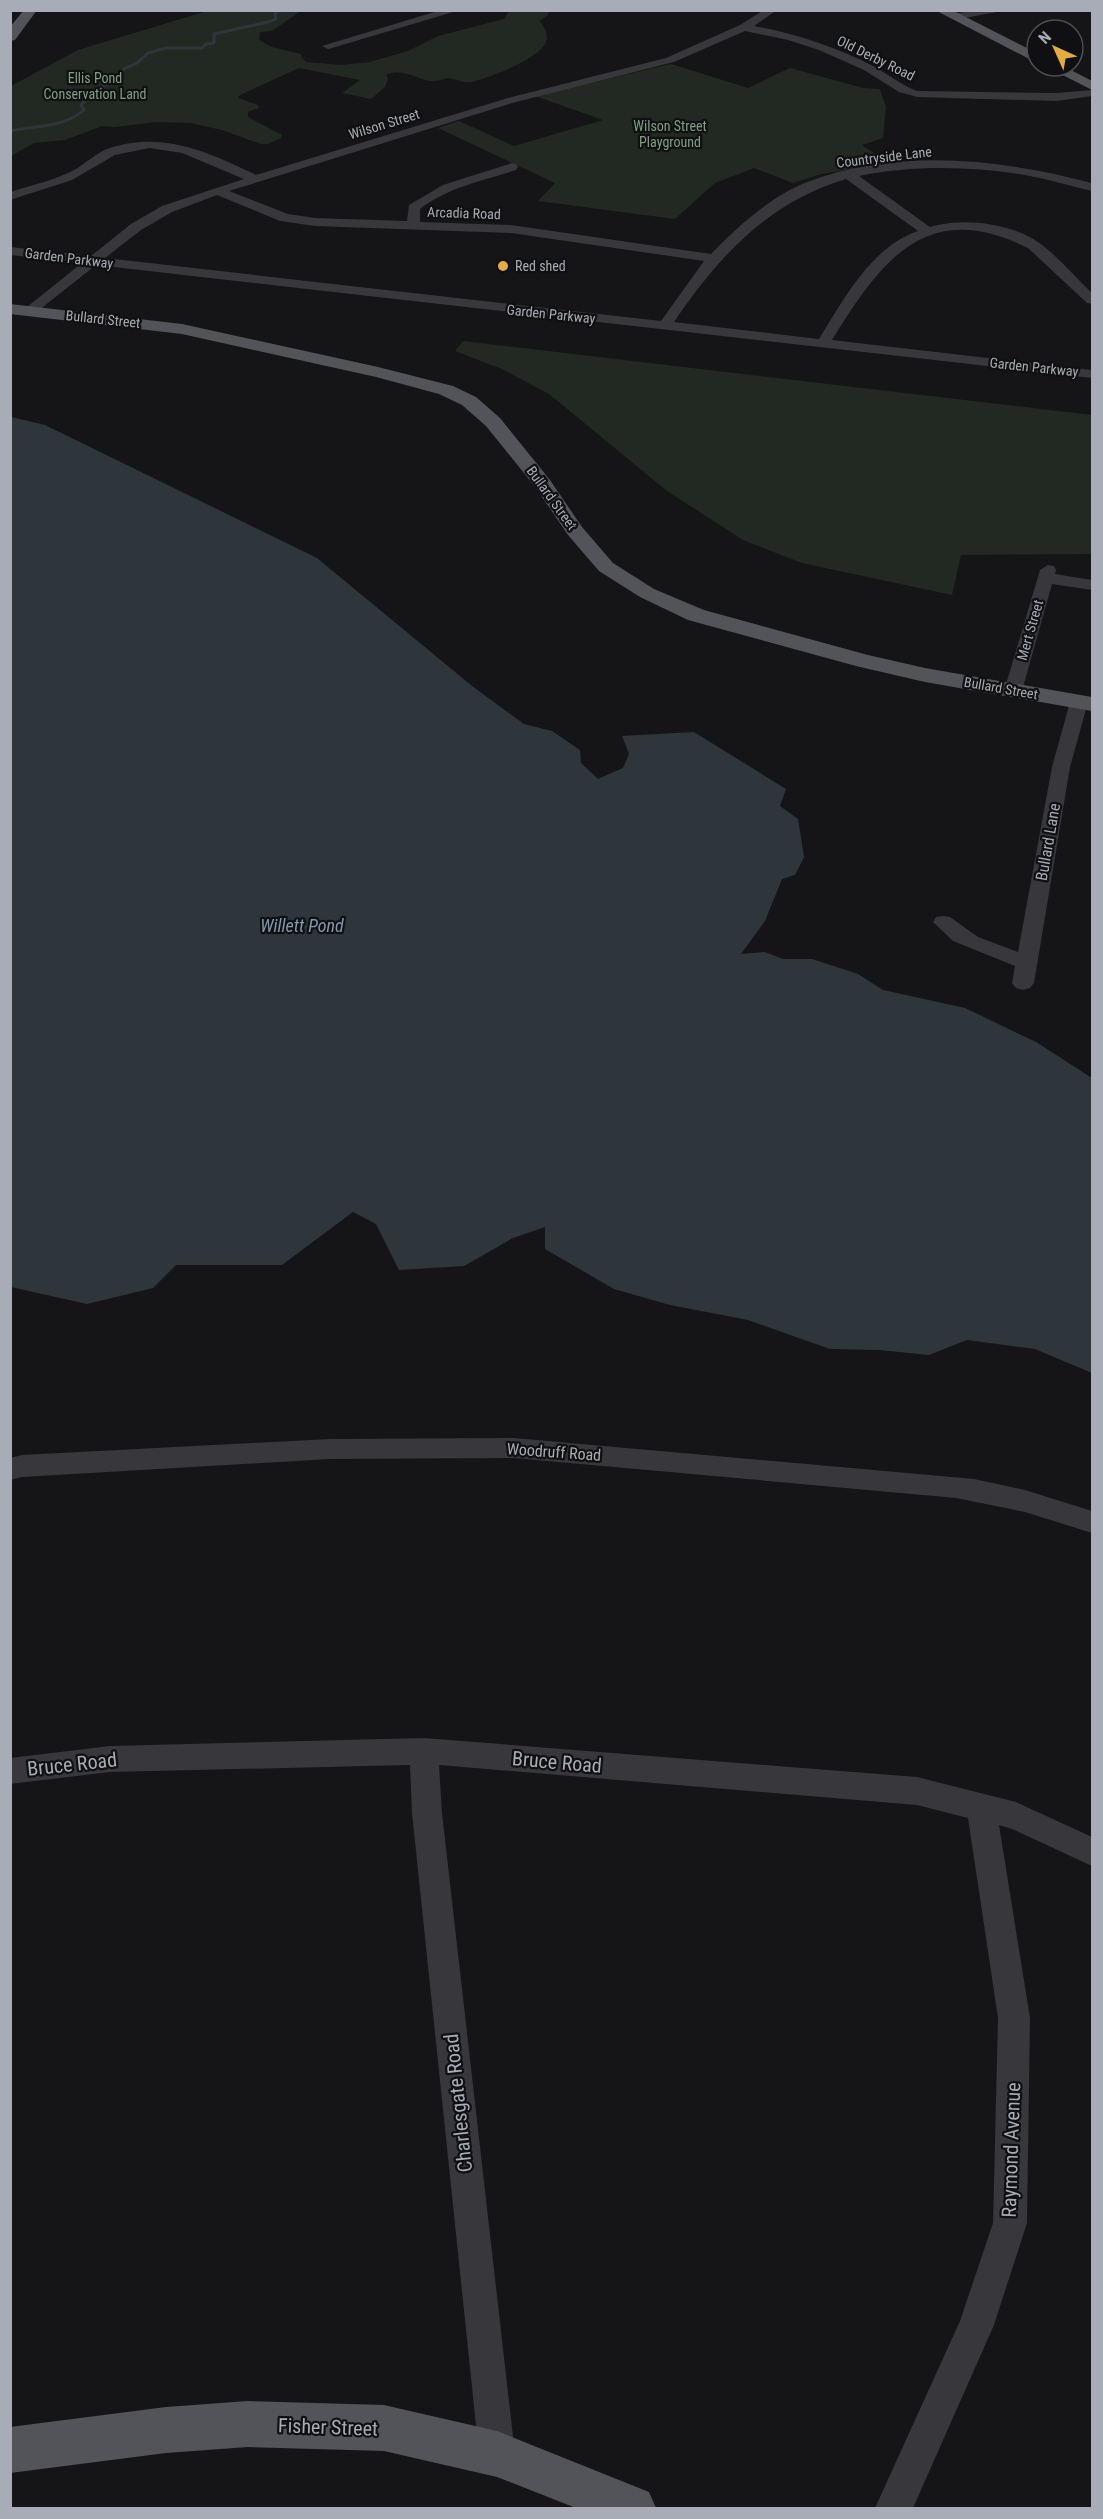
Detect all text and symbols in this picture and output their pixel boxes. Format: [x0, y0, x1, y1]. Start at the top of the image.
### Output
north arrow [1025, 18, 1085, 78]
text: N [1035, 28, 1055, 48]
street label: Old Derby Road [834, 32, 918, 84]
park label: Ellis Pond Conservation Land [43, 70, 147, 102]
street label: Wilson Street [347, 106, 421, 142]
park label: Wilson Street Playground [633, 118, 707, 150]
street label: Countryside Lane [835, 143, 933, 171]
street label: Arcadia Road [427, 204, 501, 222]
street label: Garden Parkway [24, 245, 114, 271]
place label: Red shed [515, 258, 566, 274]
marker: Red shed [496, 259, 510, 273]
street label: Garden Parkway [506, 301, 596, 327]
street label: Bullard Street [65, 307, 141, 331]
street label: Garden Parkway [989, 354, 1079, 380]
street label: Bullard Street [524, 463, 580, 533]
street label: Mert Street [1014, 598, 1046, 662]
street label: Bullard Street [963, 674, 1039, 702]
street label: Bullard Lane [1032, 802, 1064, 882]
water label: Willett Pond [260, 915, 344, 936]
street label: Woodruff Road [506, 1439, 602, 1465]
street label: Bruce Road [511, 1746, 603, 1778]
street label: Bruce Road [26, 1747, 118, 1781]
street label: Charlesgate Road [439, 2033, 477, 2173]
street label: Raymond Avenue [997, 2082, 1025, 2218]
street label: Fisher Street [278, 2413, 378, 2441]

